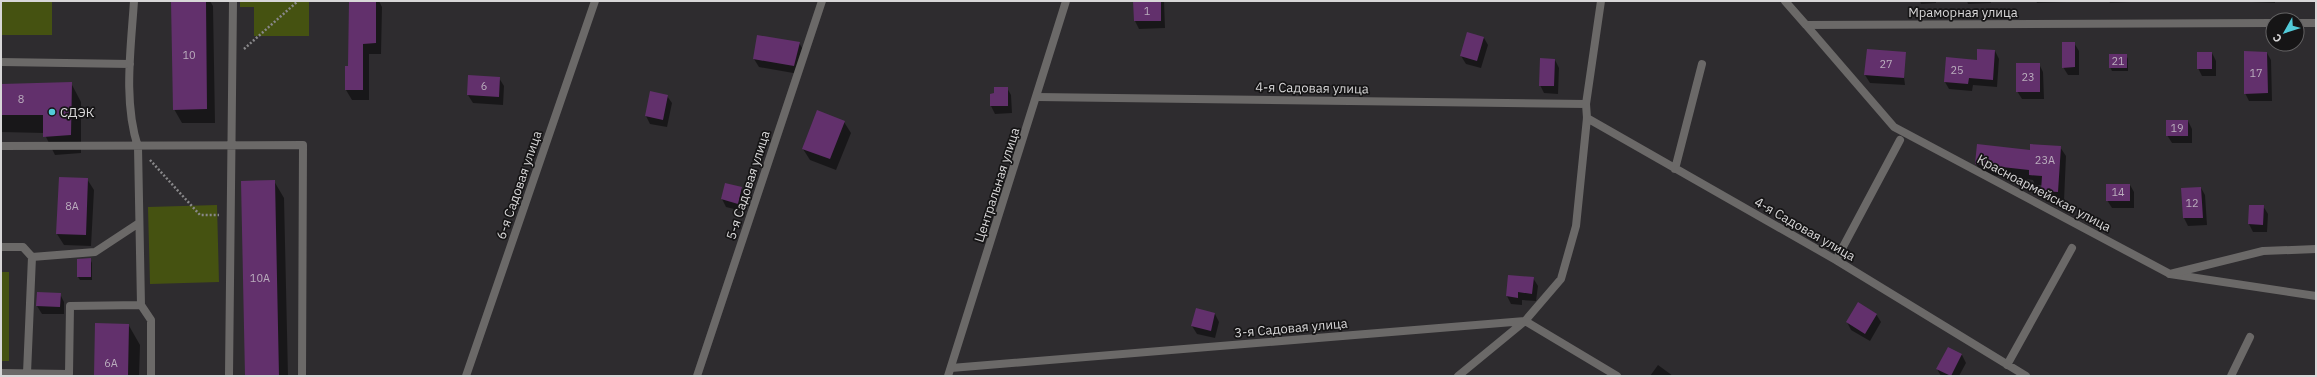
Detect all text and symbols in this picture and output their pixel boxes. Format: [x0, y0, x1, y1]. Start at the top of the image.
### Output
house number: 1 [1144, 4, 1151, 18]
street label: Мраморная улица [1908, 4, 2018, 21]
north arrow [2265, 12, 2305, 52]
text: С [2270, 31, 2285, 45]
house number: 10 [182, 48, 196, 62]
house number: 21 [2111, 54, 2125, 68]
house number: 27 [1879, 57, 1893, 71]
house number: 25 [1950, 63, 1964, 77]
house number: 17 [2249, 66, 2263, 80]
house number: 23 [2021, 70, 2035, 84]
house number: 6 [481, 79, 487, 93]
street label: 4-я Садовая улица [1255, 79, 1369, 97]
house number: 8 [18, 92, 24, 106]
place label: СДЭК [60, 104, 95, 121]
marker: СДЭК [47, 107, 57, 117]
house number: 19 [2170, 121, 2184, 135]
street label: Центральная улица [970, 125, 1024, 245]
street label: 5-я Садовая улица [722, 128, 774, 242]
street label: 6-я Садовая улица [492, 129, 546, 241]
street label: Красноармейская улица [1974, 150, 2114, 236]
house number: 23А [2035, 153, 2055, 167]
house number: 14 [2111, 185, 2125, 199]
street label: 4-я Садовая улица [1752, 193, 1858, 265]
house number: 12 [2185, 196, 2199, 210]
house number: 8А [65, 199, 79, 213]
house number: 10А [250, 271, 270, 285]
street label: 3-я Садовая улица [1234, 315, 1348, 341]
house number: 6А [104, 356, 118, 370]

